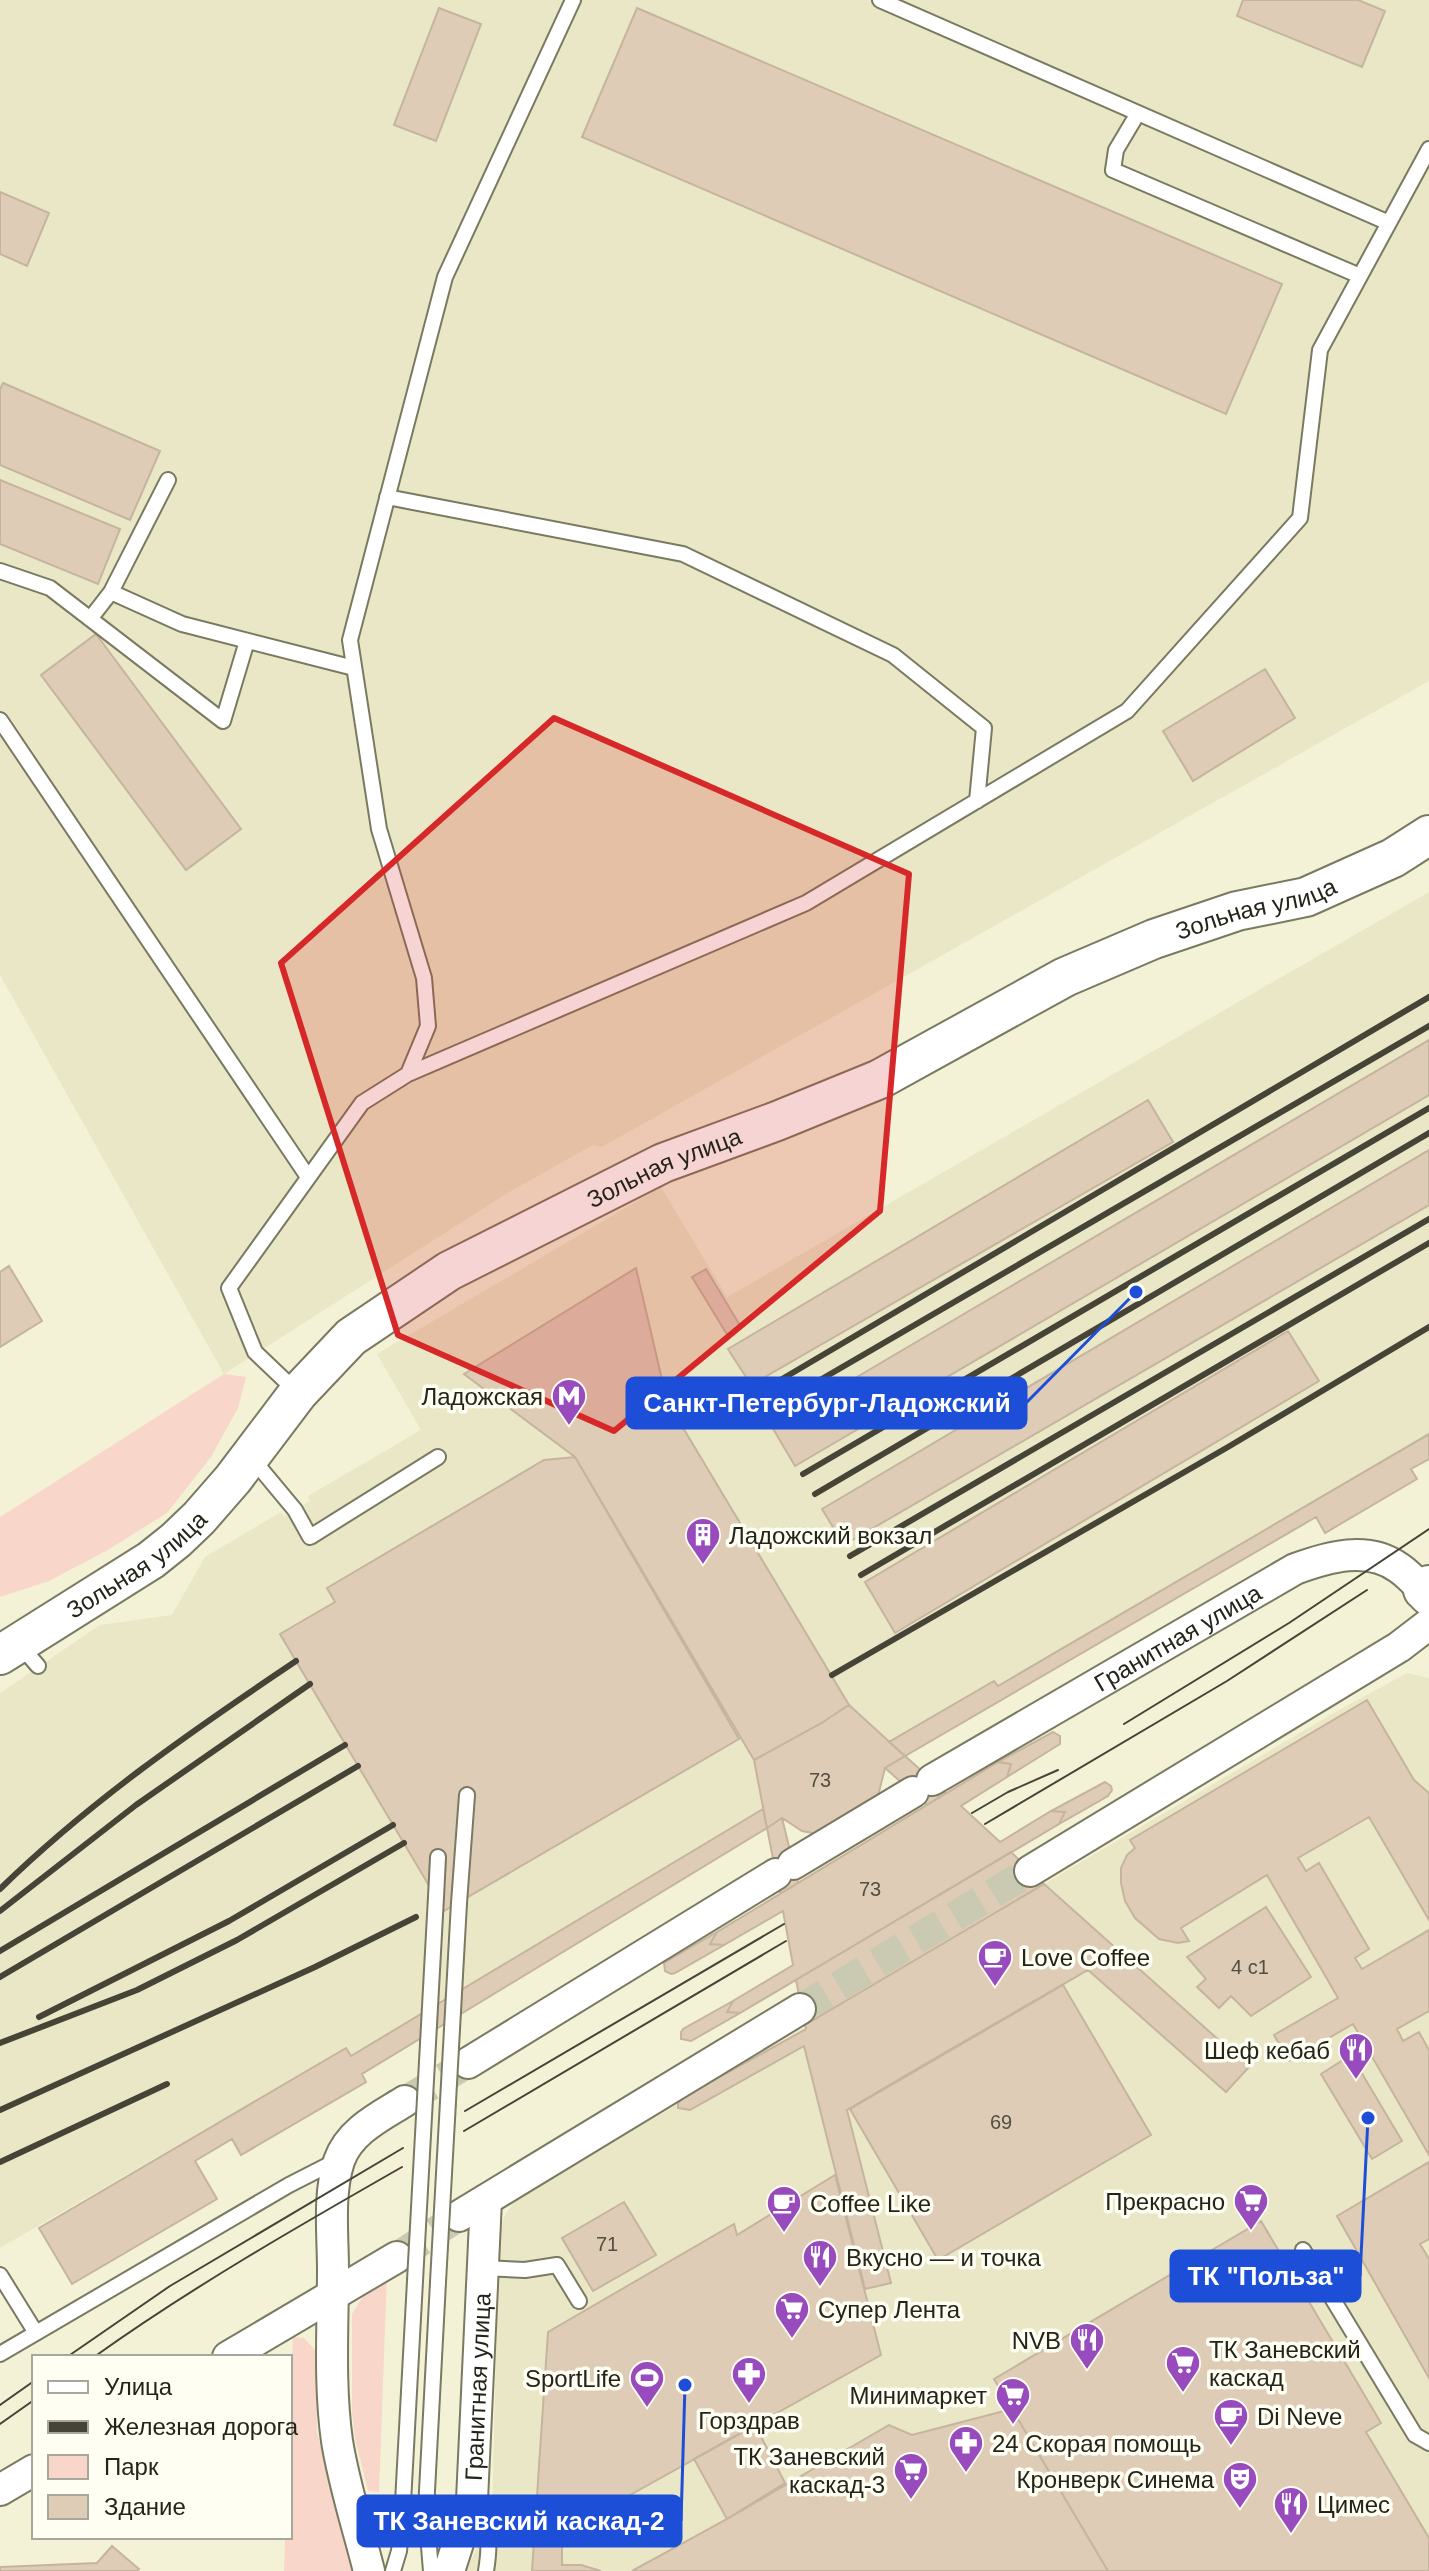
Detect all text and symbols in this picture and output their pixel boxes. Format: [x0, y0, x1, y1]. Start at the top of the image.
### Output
street label: Зольная улица [1172, 871, 1341, 944]
street label: Зольная улица [582, 1122, 746, 1213]
metro station icon: Ладожская [550, 1377, 588, 1427]
callout: Санкт-Петербург-Ладожский [627, 1378, 1026, 1428]
place label: Ладожская [421, 1383, 543, 1410]
text: Санкт-Петербург-Ладожский [643, 1388, 1011, 1418]
street label: Зольная улица [61, 1504, 212, 1623]
building icon: Ладожский вокзал [684, 1516, 722, 1566]
place label: Ладожский вокзал [729, 1522, 932, 1549]
street label: Гранитная улица [1089, 1578, 1266, 1696]
house number: 73 [809, 1769, 831, 1791]
house number: 73 [859, 1878, 881, 1900]
cafe icon: Love Coffee [976, 1938, 1014, 1988]
place label: Love Coffee [1021, 1944, 1150, 1971]
house number: 4 с1 [1231, 1956, 1269, 1978]
restaurant icon: Шеф кебаб [1337, 2031, 1375, 2081]
place label: Шеф кебаб [1204, 2037, 1330, 2064]
house number: 69 [990, 2111, 1012, 2133]
supermarket icon: Прекрасно [1232, 2182, 1270, 2232]
cafe icon: Coffee Like [765, 2184, 803, 2234]
place label: Прекрасно [1105, 2188, 1225, 2215]
place label: Coffee Like [810, 2190, 931, 2217]
house number: 71 [596, 2233, 618, 2255]
restaurant icon: Вкусно — и точка [801, 2238, 839, 2288]
place label: Вкусно — и точка [846, 2244, 1042, 2271]
callout: ТК "Польза" [1171, 2251, 1360, 2301]
text: ТК "Польза" [1187, 2261, 1345, 2291]
supermarket icon: Супер Лента [773, 2290, 811, 2340]
street label: Гранитная улица [459, 2291, 495, 2481]
place label: Супер Лента [818, 2296, 961, 2323]
restaurant icon: NVB [1068, 2321, 1106, 2371]
place label: NVB [1012, 2327, 1061, 2354]
place label: ТК Заневский каскад [1209, 2336, 1361, 2391]
supermarket icon: ТК Заневский каскад [1164, 2344, 1202, 2394]
legend [32, 2355, 292, 2539]
pharmacy icon: Горздрав [730, 2355, 768, 2405]
sports icon: SportLife [628, 2359, 666, 2409]
place label: SportLife [525, 2365, 621, 2392]
text: Улица [104, 2373, 173, 2400]
supermarket icon: Минимаркет [994, 2376, 1032, 2426]
place label: Минимаркет [849, 2382, 987, 2409]
cafe icon: Di Neve [1212, 2397, 1250, 2447]
place label: Di Neve [1257, 2403, 1342, 2430]
place label: Горздрав [698, 2407, 800, 2434]
text: Железная дорога [104, 2413, 299, 2440]
pharmacy icon: 24 Скорая помощь [947, 2424, 985, 2474]
place label: 24 Скорая помощь [992, 2430, 1202, 2457]
place label: ТК Заневский каскад-3 [733, 2443, 885, 2498]
supermarket icon: ТК Заневский каскад-3 [892, 2451, 930, 2501]
text: Парк [104, 2453, 159, 2480]
theatre icon: Кронверк Синема [1221, 2460, 1259, 2510]
place label: Кронверк Синема [1017, 2466, 1215, 2493]
restaurant icon: Цимес [1272, 2485, 1310, 2535]
place label: Цимес [1317, 2491, 1390, 2518]
text: Здание [104, 2493, 186, 2520]
callout: ТК Заневский каскад-2 [358, 2496, 681, 2546]
text: ТК Заневский каскад-2 [374, 2506, 664, 2536]

